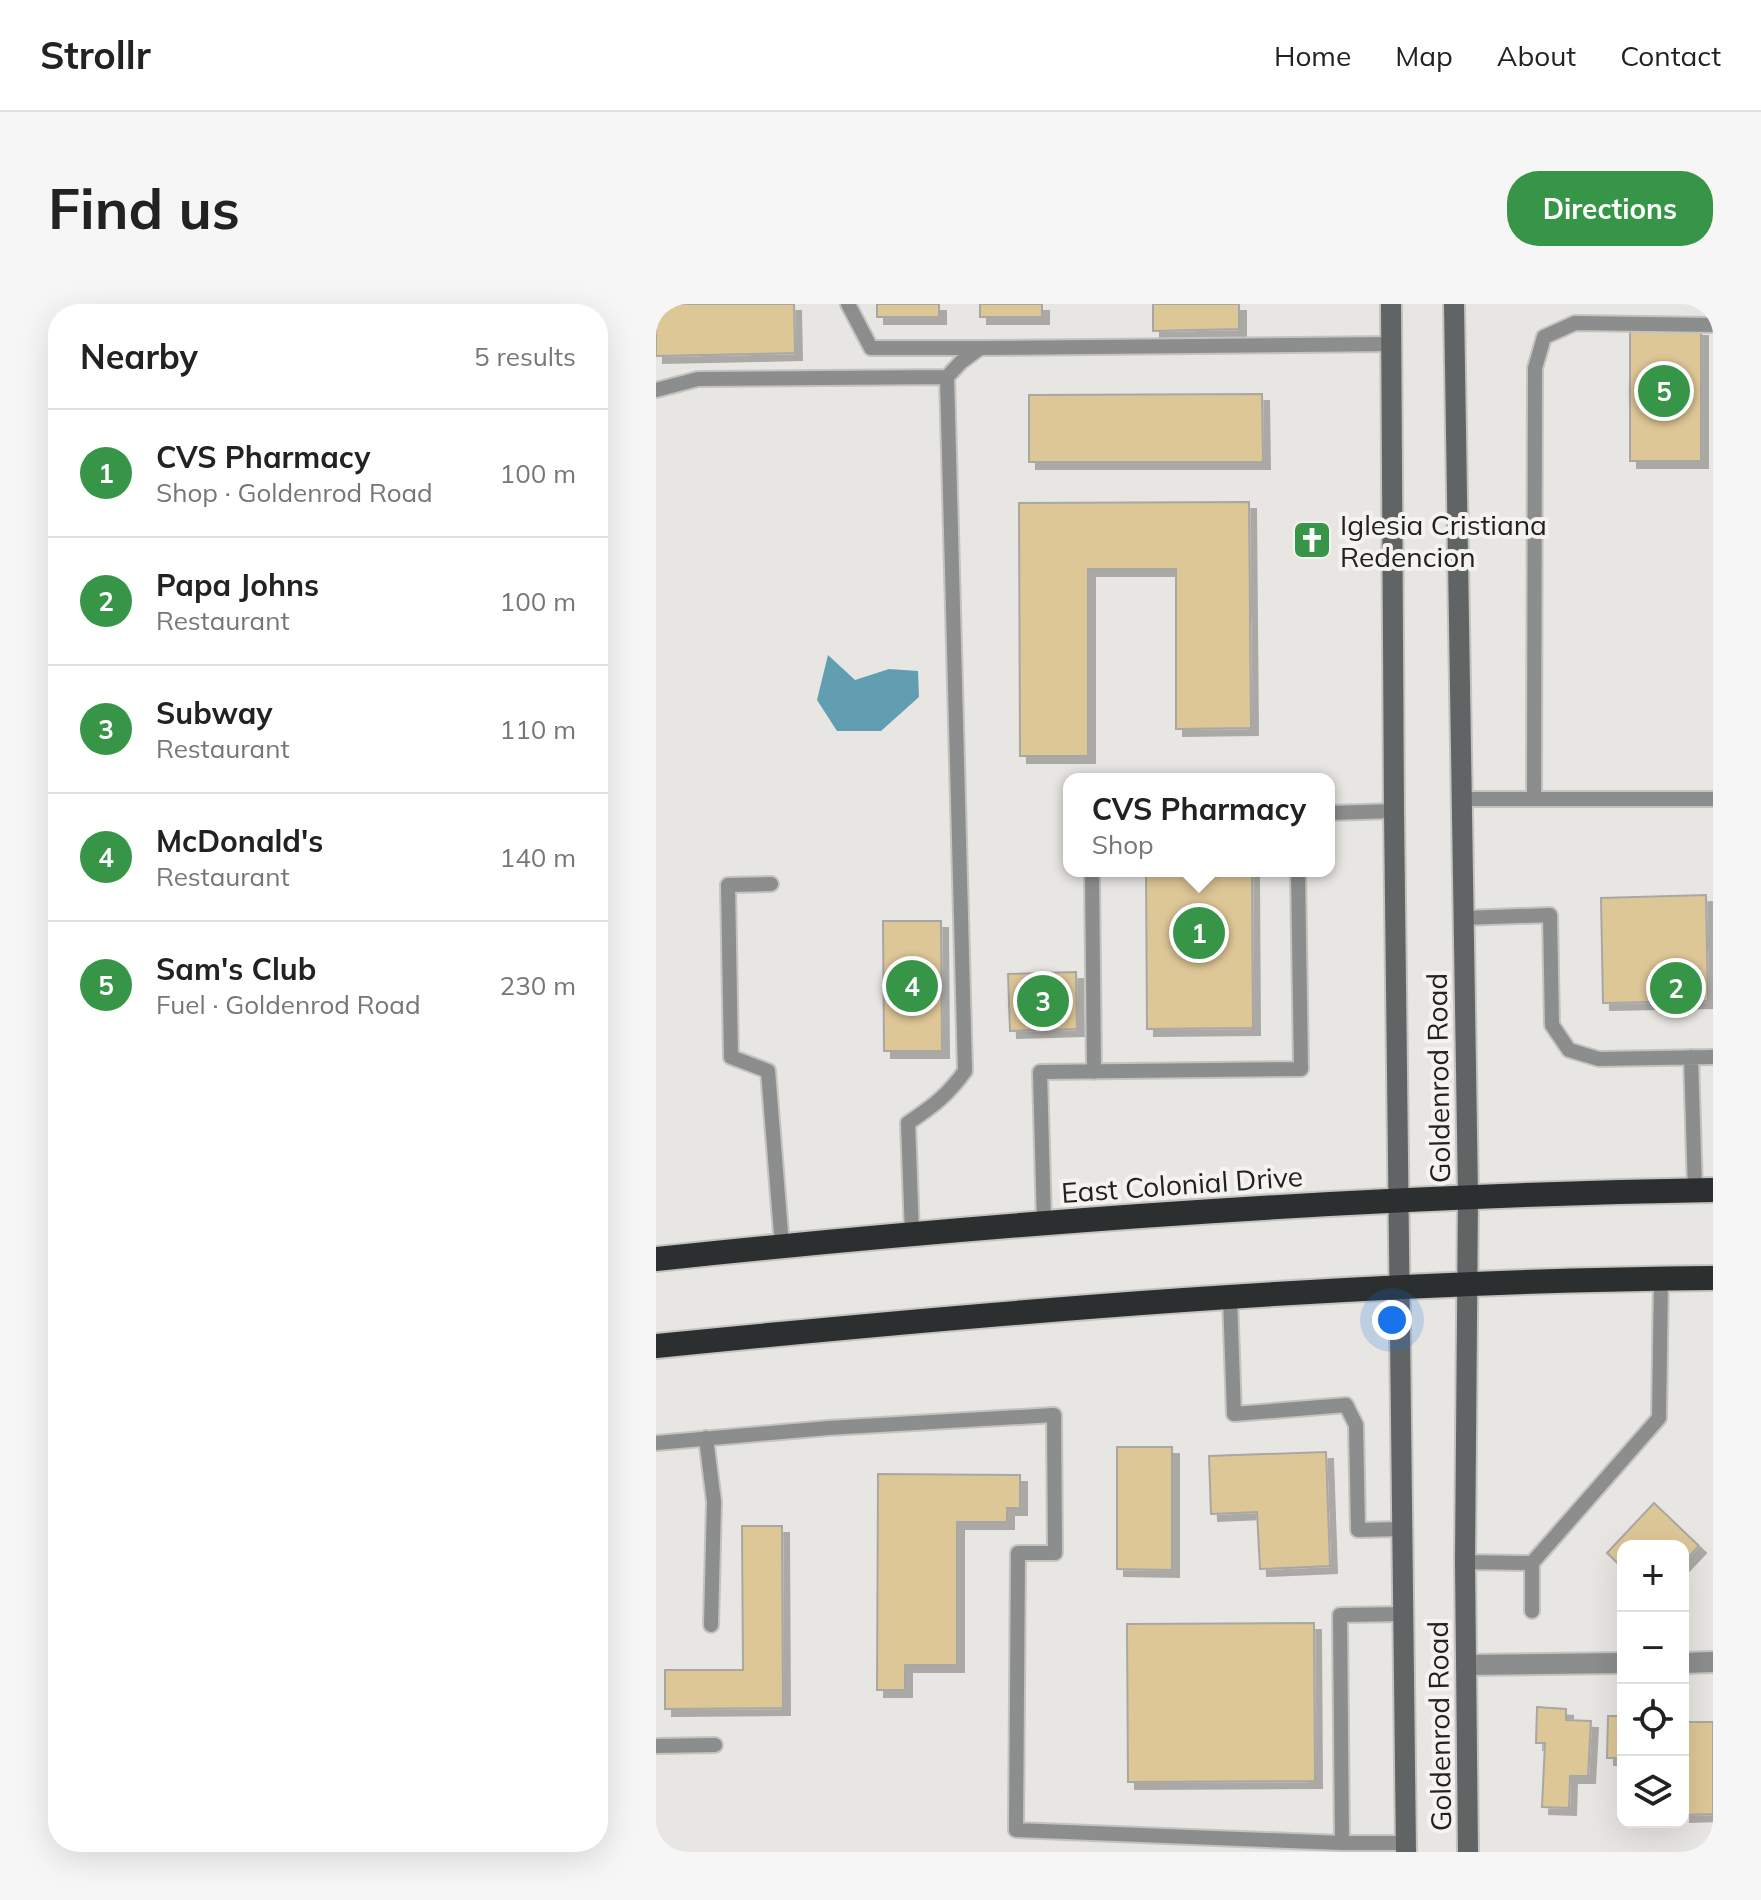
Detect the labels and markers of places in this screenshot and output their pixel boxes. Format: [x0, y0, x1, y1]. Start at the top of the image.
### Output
pin: 5 [1638, 361, 1690, 421]
place label: Iglesia Cristiana Redencion [1340, 507, 1547, 574]
church icon: Iglesia Cristiana Redencion [1291, 519, 1333, 561]
pin: 1 [1173, 903, 1225, 963]
pin: 4 [886, 956, 938, 1016]
pin: 2 [1650, 958, 1702, 1018]
pin: 3 [1017, 971, 1069, 1031]

